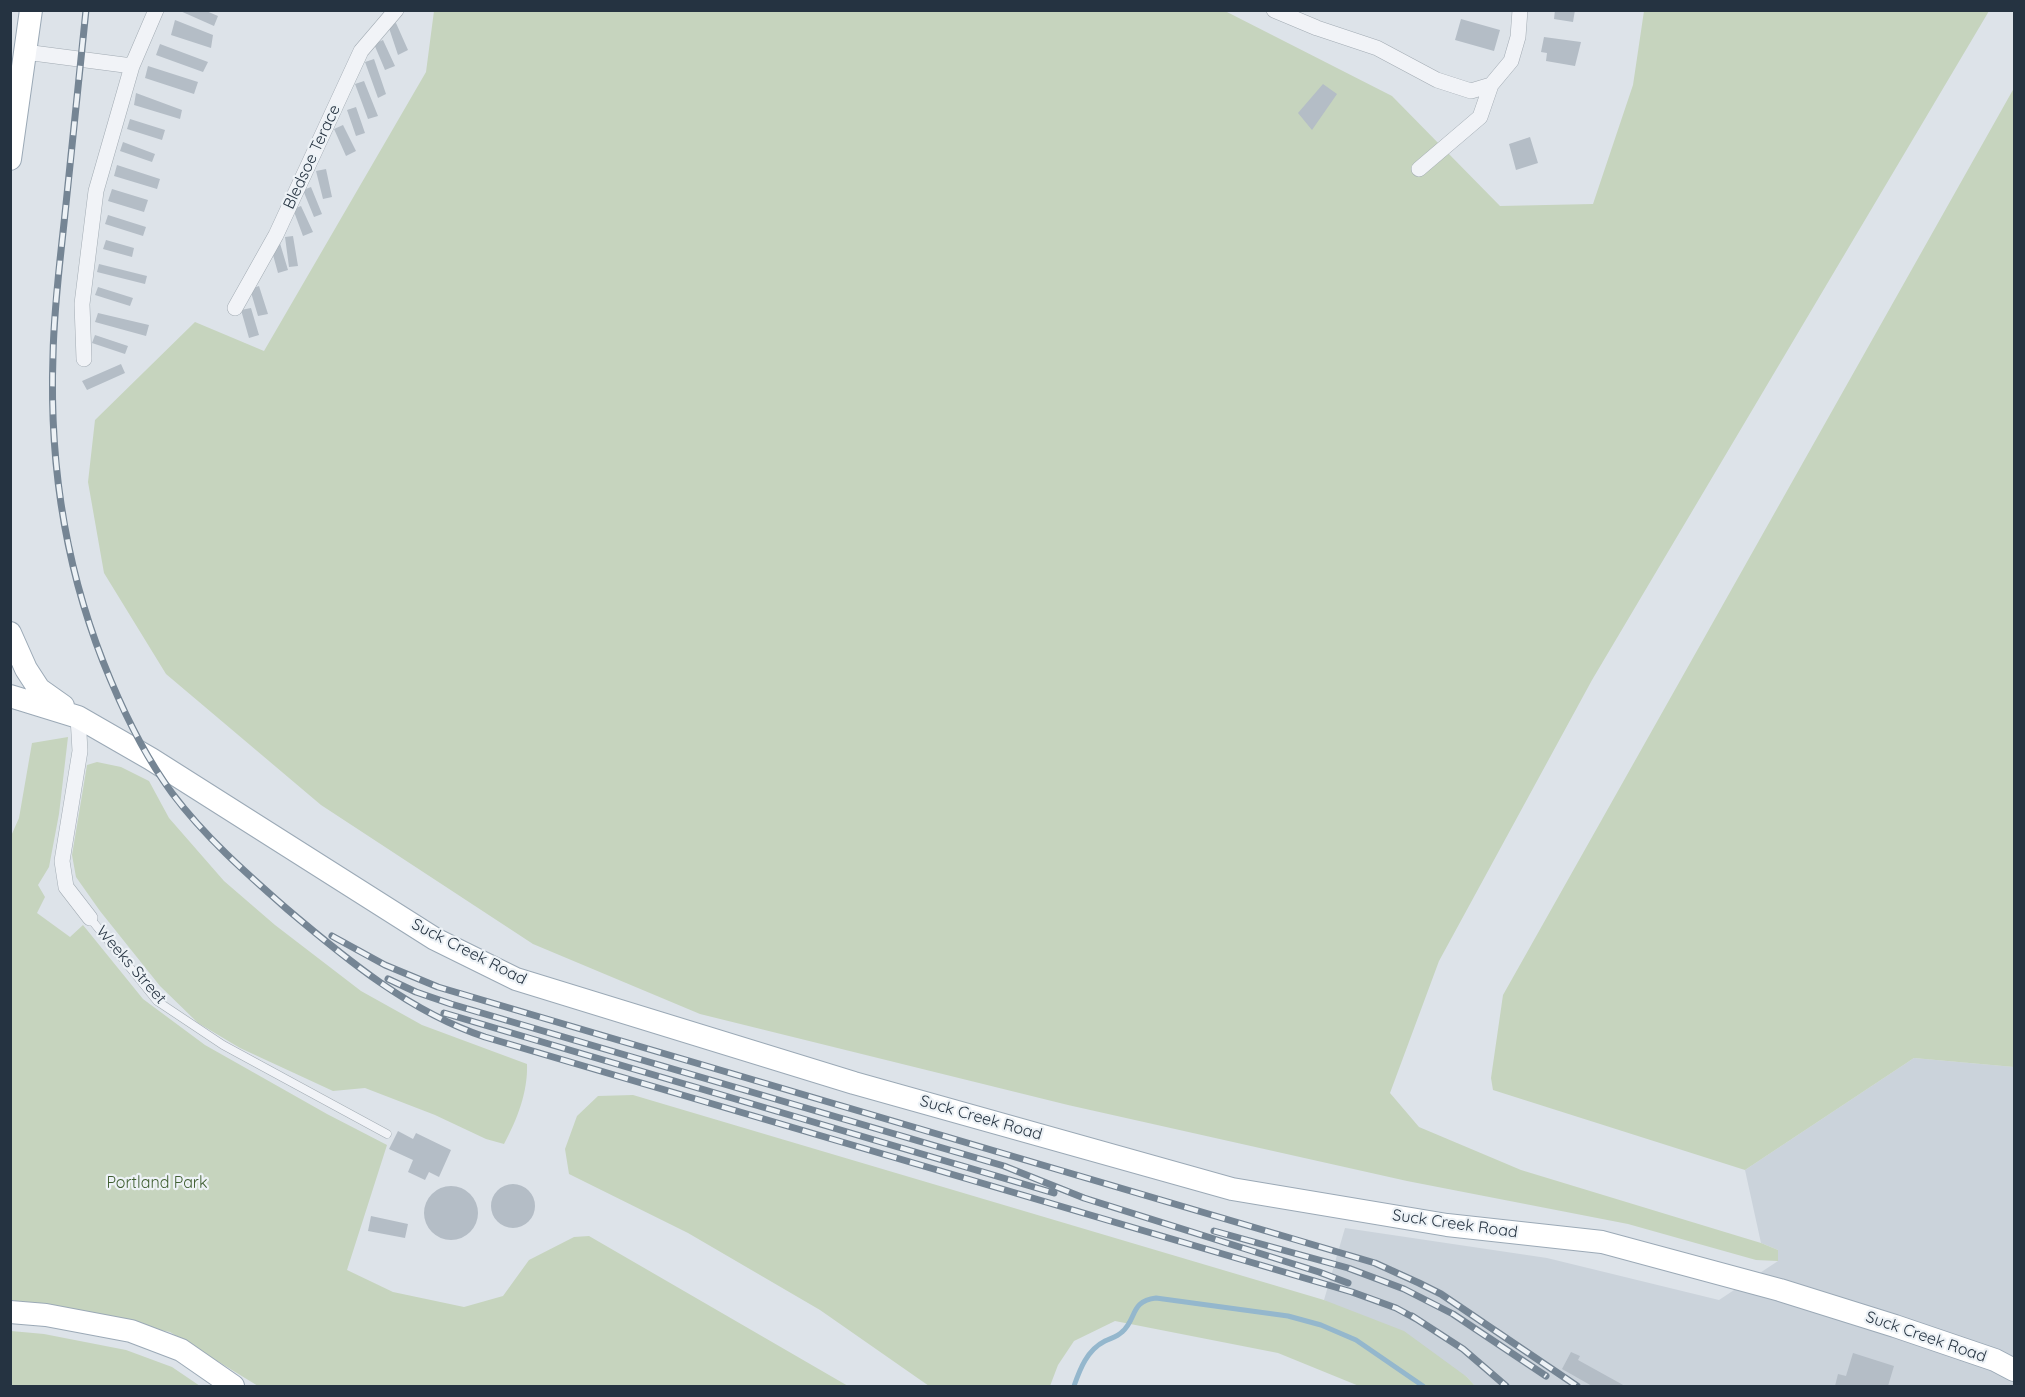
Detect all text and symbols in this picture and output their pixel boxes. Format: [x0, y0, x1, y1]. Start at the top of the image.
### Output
street label: Bledsoe Terace [279, 102, 345, 212]
street label: Suck Creek Road [408, 915, 530, 989]
street label: Weeks Street [92, 922, 170, 1008]
street label: Suck Creek Road [918, 1091, 1044, 1145]
park label: Portland Park [106, 1173, 208, 1193]
street label: Suck Creek Road [1391, 1206, 1519, 1242]
street label: Suck Creek Road [1863, 1307, 1989, 1367]

